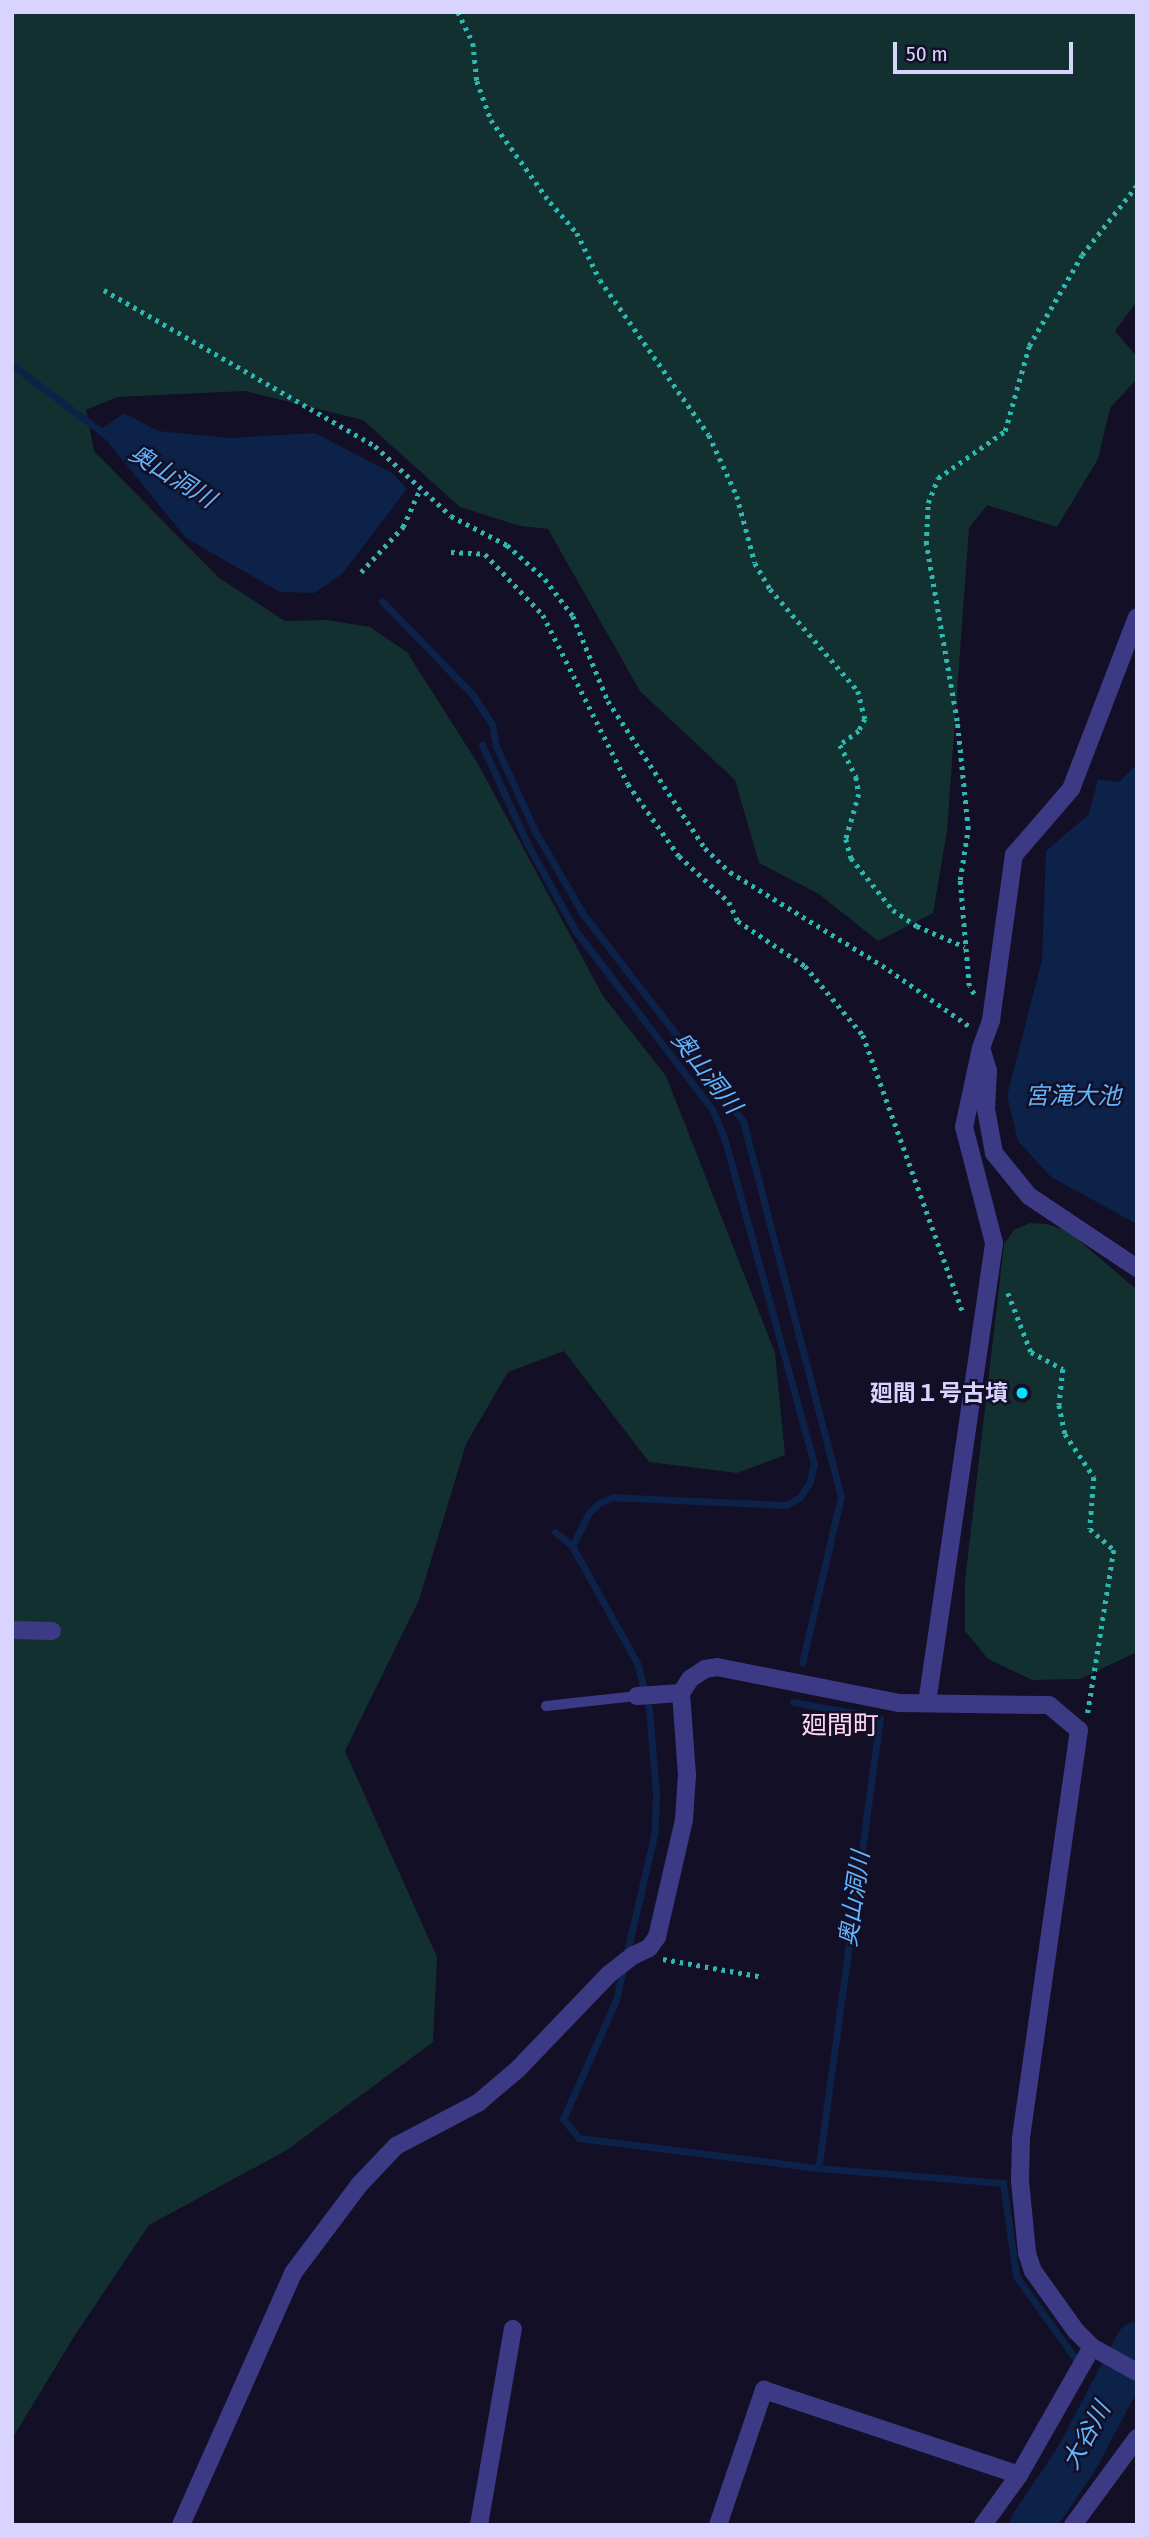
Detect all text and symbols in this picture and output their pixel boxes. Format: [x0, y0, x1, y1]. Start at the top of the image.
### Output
scale bar [897, 28, 1077, 72]
text: 50 m [906, 41, 948, 67]
water label: 奥山洞川 [124, 439, 220, 515]
water label: 奥山洞川 [665, 1026, 747, 1120]
water label: 宮滝大池 [1025, 1083, 1121, 1111]
place label: 廻間１号古墳 [870, 1379, 1008, 1407]
marker: 廻間１号古墳 [1014, 1385, 1030, 1401]
district label: 廻間町 [801, 1710, 879, 1742]
water label: 奥山洞川 [834, 1849, 876, 1949]
water label: 大谷川 [1057, 2398, 1117, 2474]

